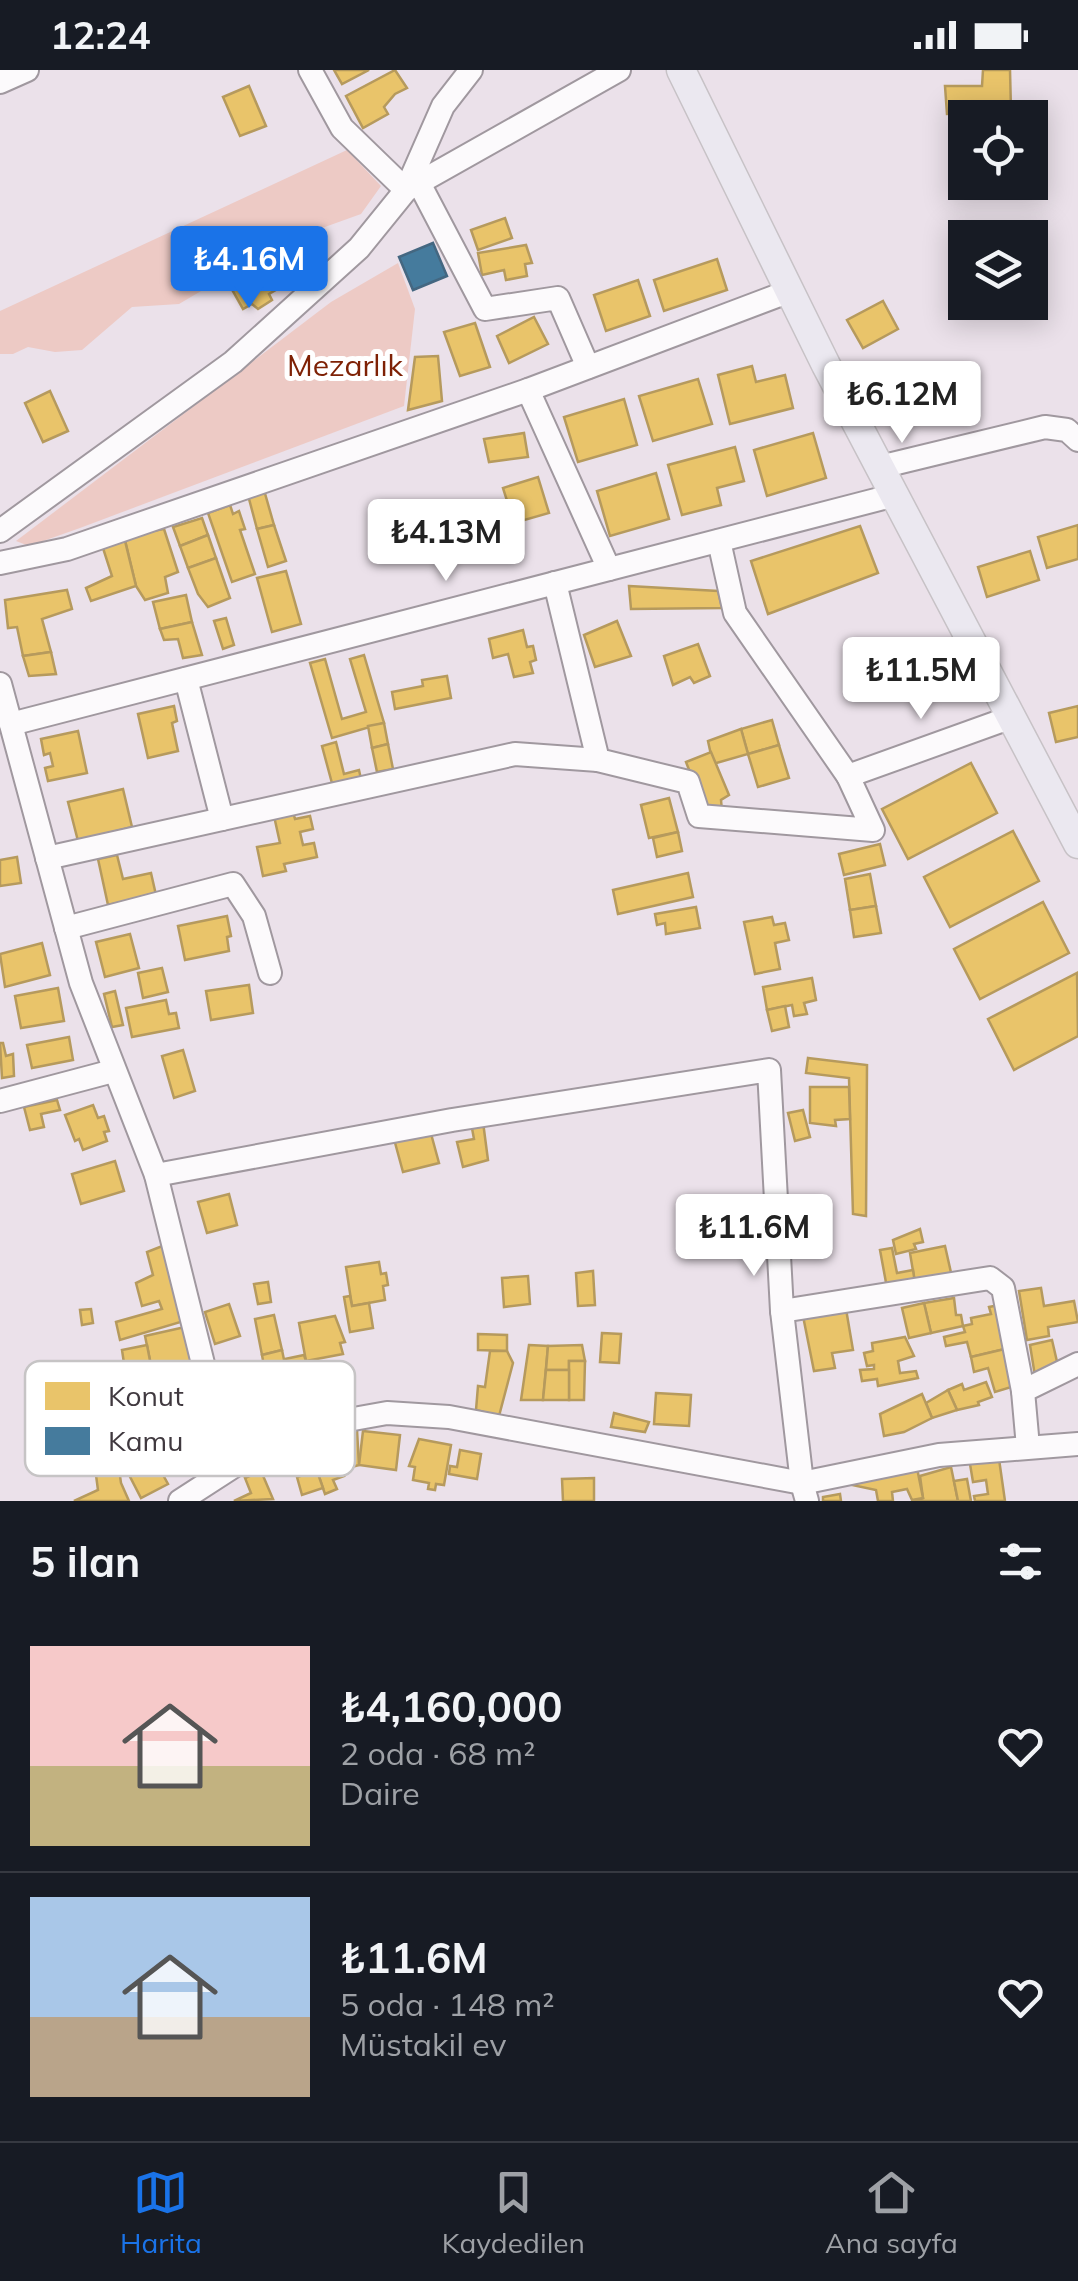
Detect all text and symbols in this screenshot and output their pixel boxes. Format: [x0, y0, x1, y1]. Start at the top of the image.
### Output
text: 12:24 [50, 11, 151, 59]
map controls [948, 100, 1048, 320]
button: locate [948, 100, 1048, 200]
button: layers [948, 220, 1048, 320]
pin: ₺4.16M [168, 226, 330, 311]
text: ₺4.16M [193, 238, 305, 278]
park label: Mezarlık [287, 346, 404, 384]
pin: ₺6.12M [821, 361, 983, 446]
text: ₺6.12M [846, 373, 958, 413]
pin: ₺4.13M [365, 499, 527, 584]
text: ₺4.13M [390, 511, 502, 551]
pin: ₺11.5M [840, 637, 1002, 722]
text: ₺11.5M [865, 649, 977, 689]
pin: ₺11.6M [673, 1194, 835, 1279]
text: ₺11.6M [698, 1206, 810, 1246]
legend [25, 1361, 355, 1476]
text: Konut [108, 1378, 184, 1413]
text: Kamu [108, 1423, 183, 1458]
icon: filters [993, 1534, 1048, 1589]
text: 5 ilan [30, 1535, 140, 1588]
text: ₺4,160,000 [340, 1680, 562, 1733]
icon: home [110, 1686, 230, 1806]
icon: heart [993, 1719, 1048, 1774]
text: 2 oda · 68 m² [340, 1733, 535, 1773]
text: Daire [340, 1773, 420, 1813]
text: ₺11.6M [340, 1931, 488, 1984]
icon: home [110, 1937, 230, 2057]
icon: heart [993, 1970, 1048, 2025]
text: 5 oda · 148 m² [340, 1984, 555, 2024]
text: Müstakil ev [340, 2024, 506, 2064]
tab: Harita [120, 2165, 202, 2260]
tab: Kaydedilen [442, 2165, 585, 2260]
tab: Ana sayfa [825, 2165, 958, 2260]

